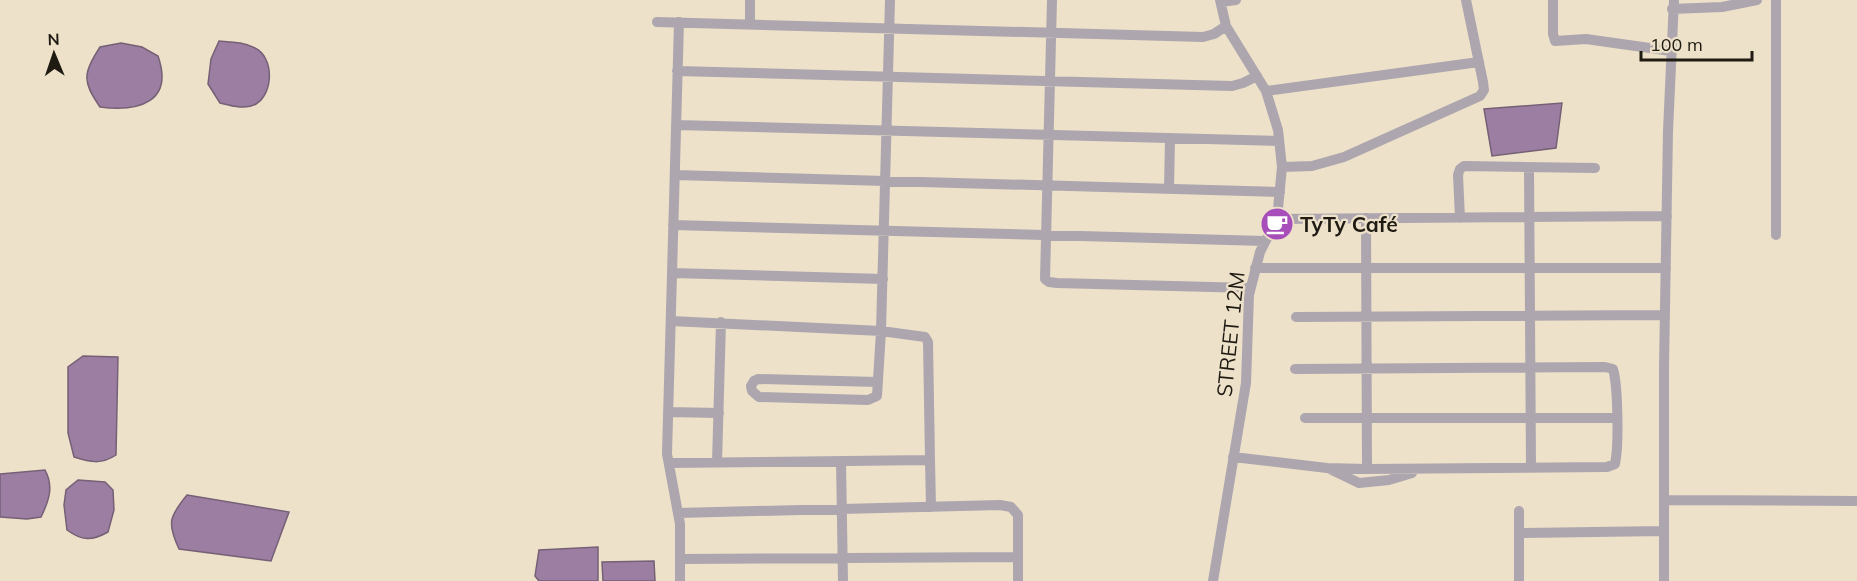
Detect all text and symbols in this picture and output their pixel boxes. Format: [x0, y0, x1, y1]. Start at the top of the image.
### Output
north arrow [24, 24, 84, 84]
scale bar [1641, 24, 1752, 62]
text: N [47, 29, 60, 49]
text: 100 m [1650, 33, 1703, 56]
cafe icon: TyTy Café [1259, 206, 1295, 242]
place label: TyTy Café [1300, 211, 1398, 237]
street label: STREET 12M [1210, 270, 1250, 398]

